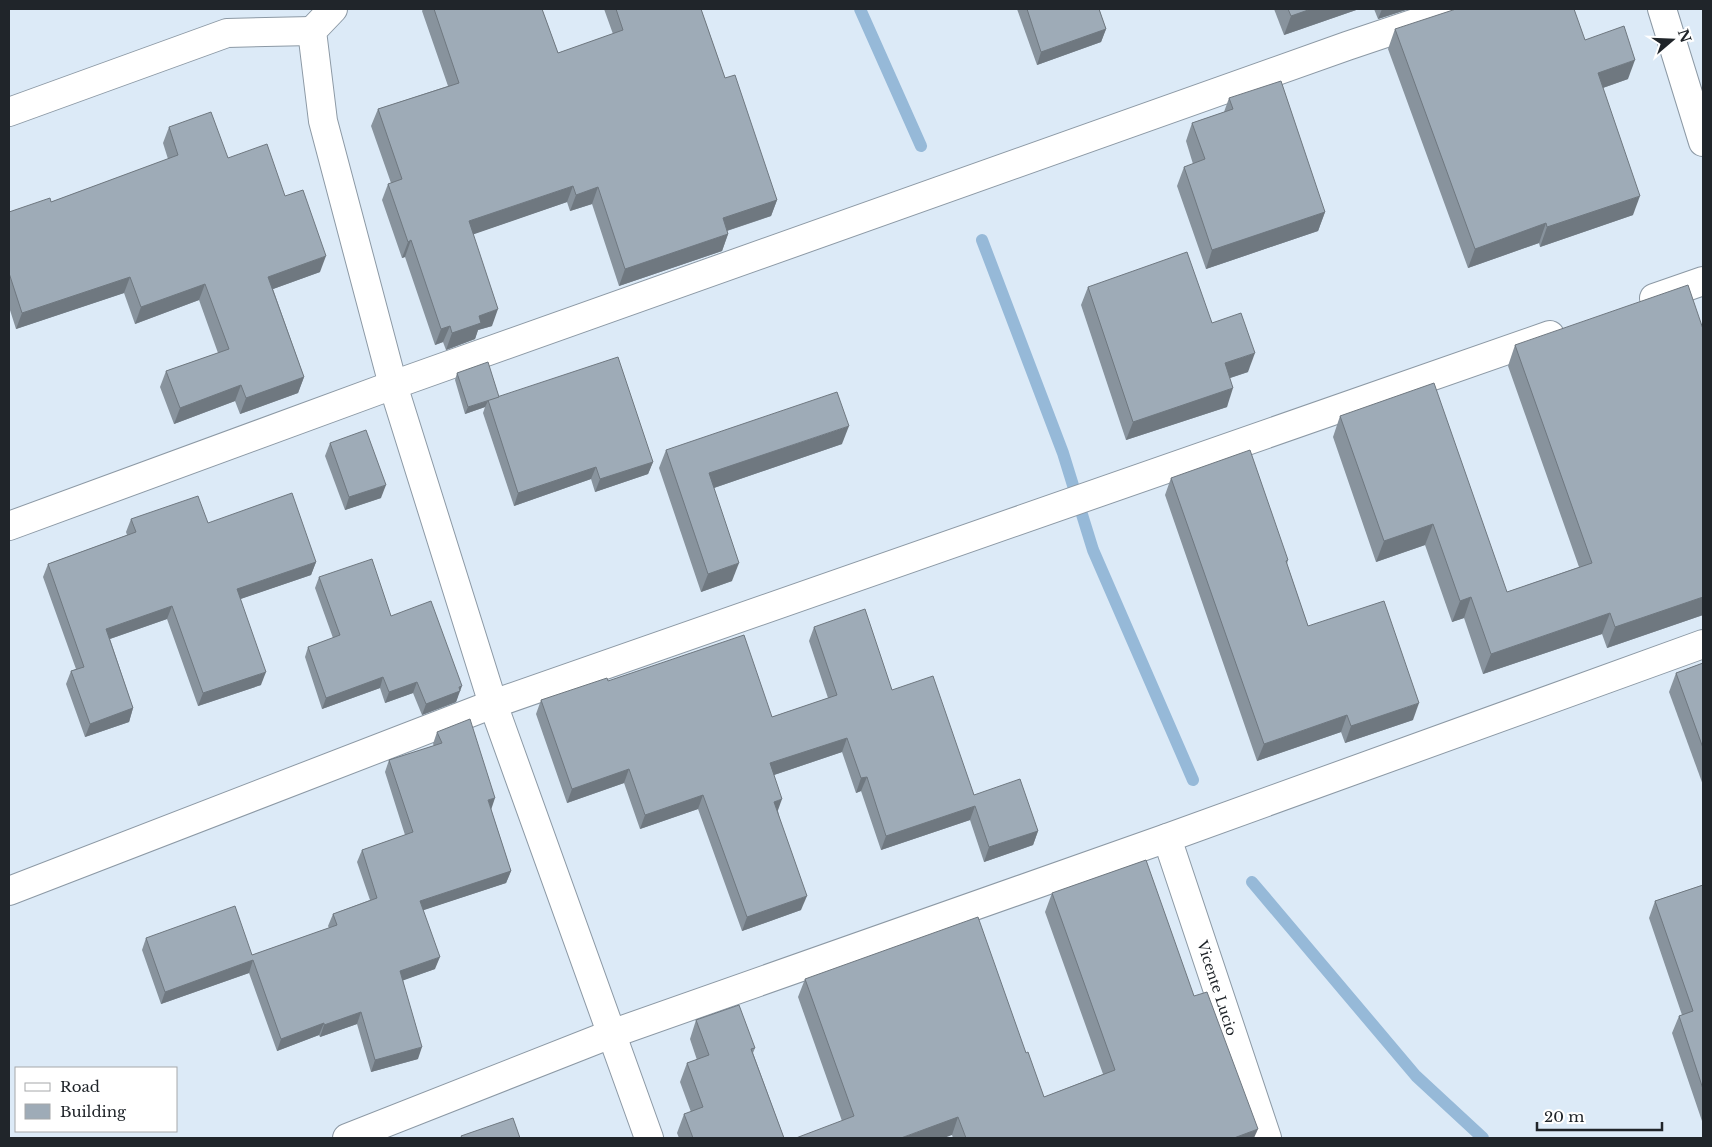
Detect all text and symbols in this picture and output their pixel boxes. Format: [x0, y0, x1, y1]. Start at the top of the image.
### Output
north arrow [1647, 15, 1697, 65]
text: N [1674, 27, 1695, 45]
street label: Vicente Lucio [1193, 937, 1241, 1038]
legend [15, 1067, 178, 1132]
text: Road [60, 1077, 100, 1096]
scale bar [1537, 1100, 1662, 1132]
text: Building [60, 1102, 127, 1121]
text: 20 m [1544, 1107, 1584, 1126]

